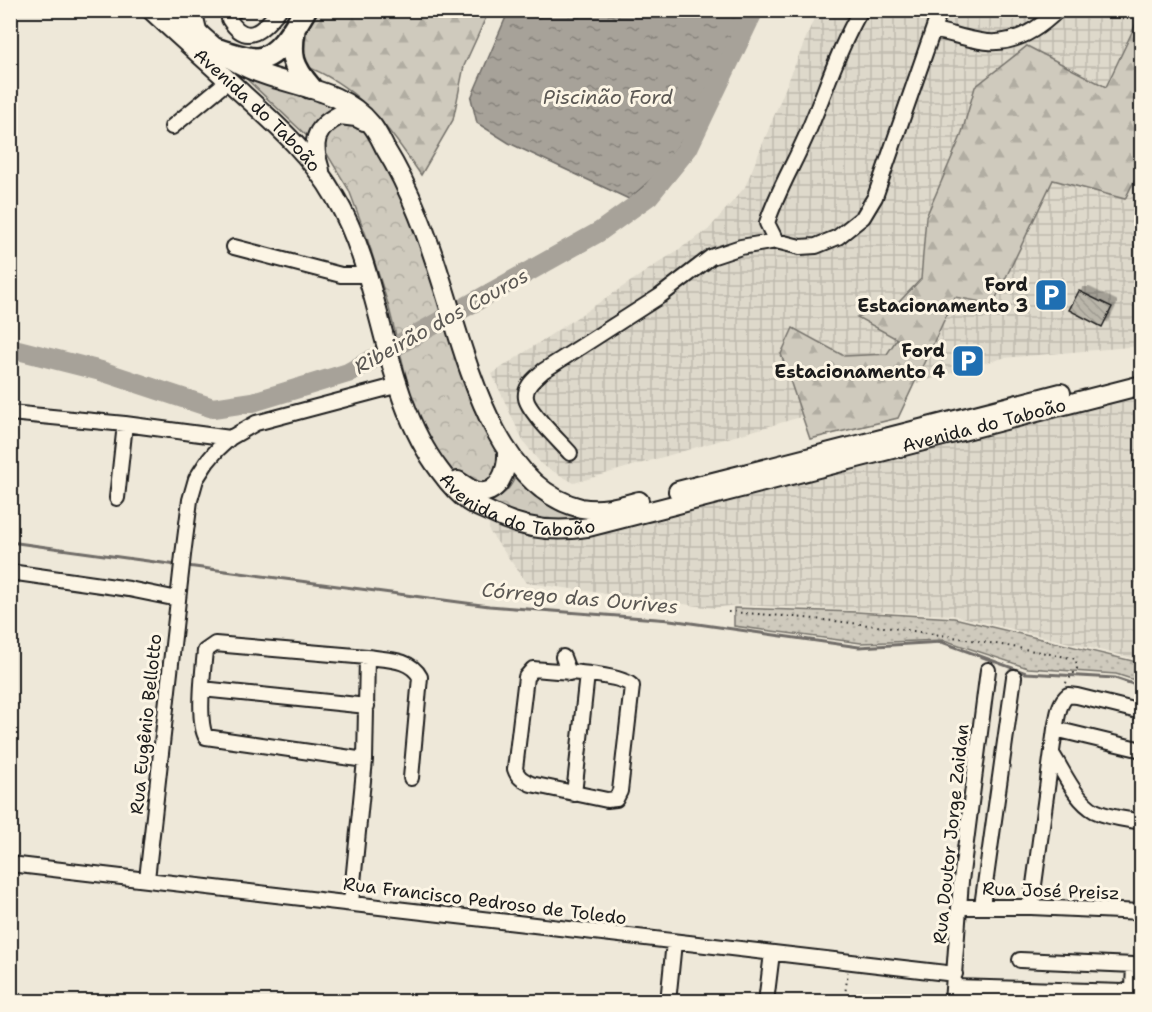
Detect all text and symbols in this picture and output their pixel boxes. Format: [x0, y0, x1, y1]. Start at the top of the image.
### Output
street label: Avenida do Taboão [189, 43, 326, 177]
water label: Piscinão Ford [543, 84, 673, 110]
water label: Ribeirão dos Couros [349, 262, 533, 380]
place label: Ford Estacionamento 3 [857, 273, 1028, 318]
parking icon: Ford Estacionamento 3 [1033, 277, 1069, 313]
place label: Ford Estacionamento 4 [774, 339, 945, 384]
parking icon: Ford Estacionamento 4 [950, 343, 986, 379]
street label: Avenida do Taboão [899, 393, 1069, 458]
street label: Avenida do Taboão [434, 468, 598, 542]
water label: Córrego das Ourives [481, 576, 679, 620]
street label: Rua Eugênio Bellotto [125, 632, 167, 816]
street label: Rua Doutor Jorge Zaidan [927, 723, 975, 945]
street label: Rua Francisco Pedroso de Toledo [342, 872, 628, 930]
street label: Rua José Preisz [982, 877, 1120, 905]

